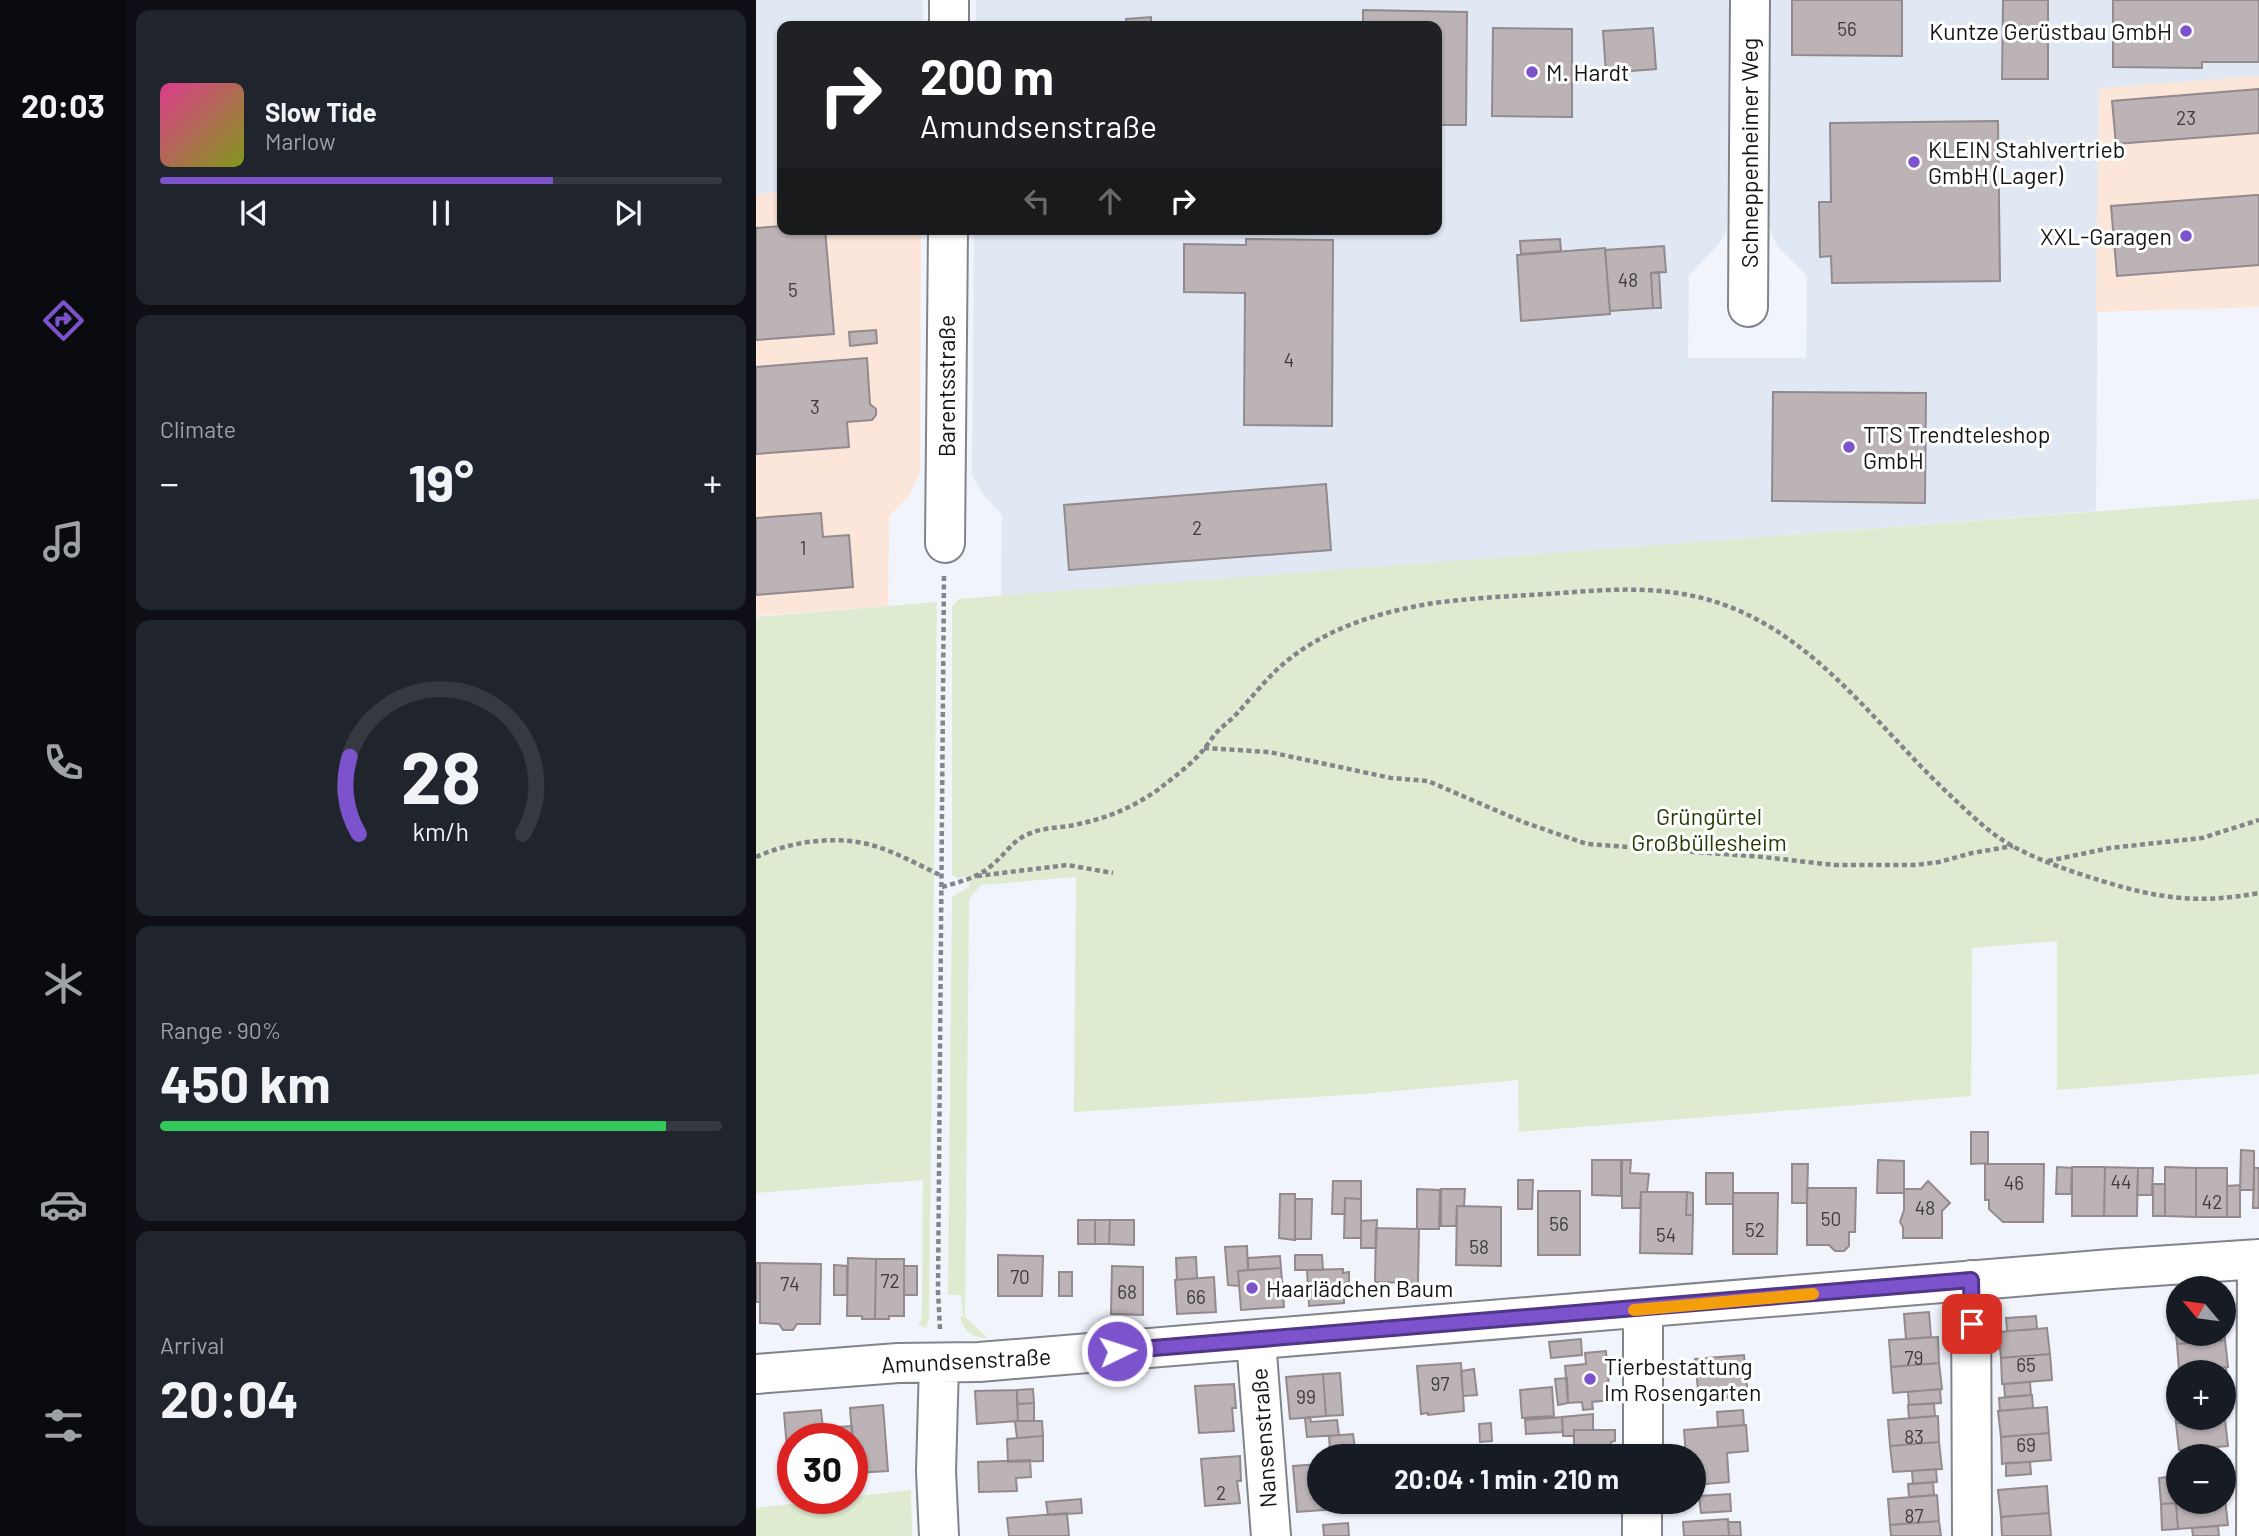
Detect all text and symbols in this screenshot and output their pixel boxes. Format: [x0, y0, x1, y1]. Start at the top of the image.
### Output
house number: 56 [1837, 17, 1857, 40]
place label: Kuntze Gerüstbau GmbH [1929, 17, 2172, 45]
marker: Kuntze Gerüstbau GmbH [2178, 23, 2194, 39]
street label: Schneppenheimer Weg [1735, 38, 1763, 268]
text: 200 m [920, 46, 1054, 105]
icon: right [805, 49, 896, 140]
place label: M. Hardt [1546, 58, 1629, 86]
marker: M. Hardt [1524, 64, 1540, 80]
text: 20:03 [21, 86, 105, 124]
text: Slow Tide [265, 96, 377, 127]
text: Amundsenstraße [920, 106, 1157, 144]
house number: 23 [2176, 106, 2196, 129]
text: Marlow [265, 127, 336, 155]
place label: KLEIN Stahlvertrieb GmbH (Lager) [1928, 135, 2125, 189]
marker: KLEIN Stahlvertrieb GmbH (Lager) [1906, 154, 1922, 170]
icon: left [1018, 182, 1056, 220]
icon: ahead [1091, 182, 1129, 220]
icon: right [1164, 182, 1202, 220]
icon: previous [235, 194, 273, 232]
icon: pause [422, 194, 460, 232]
icon: next [609, 194, 647, 232]
place label: XXL-Garagen [2040, 222, 2172, 250]
marker: XXL-Garagen [2178, 228, 2194, 244]
house number: 48 [1618, 268, 1638, 291]
house number: 5 [788, 278, 798, 301]
icon: directions [39, 296, 88, 345]
street label: Barentsstraße [932, 315, 960, 457]
house number: 4 [1284, 348, 1294, 371]
house number: 3 [810, 395, 820, 418]
text: Climate [160, 415, 236, 443]
place label: TTS Trendteleshop GmbH [1863, 420, 2051, 474]
marker: TTS Trendteleshop GmbH [1841, 439, 1857, 455]
text: 19° [408, 450, 474, 512]
text: − [160, 459, 179, 505]
text: + [703, 459, 722, 505]
house number: 2 [1192, 516, 1202, 539]
icon: music [39, 517, 88, 566]
house number: 1 [800, 536, 806, 559]
text: 28 [401, 731, 481, 819]
icon: phone [39, 738, 88, 787]
park label: Grüngürtel Großbüllesheim [1631, 802, 1787, 856]
text: km/h [413, 816, 469, 846]
icon: climate [39, 959, 88, 1008]
text: Range · 90% [160, 1016, 281, 1044]
text: 450 km [160, 1051, 331, 1113]
house number: 44 [2111, 1170, 2131, 1193]
house number: 46 [2004, 1171, 2024, 1194]
icon: car [39, 1180, 88, 1229]
house number: 42 [2202, 1190, 2222, 1213]
house number: 48 [1915, 1196, 1935, 1219]
house number: 50 [1821, 1207, 1841, 1230]
house number: 56 [1549, 1212, 1569, 1235]
house number: 52 [1745, 1218, 1765, 1241]
house number: 54 [1656, 1223, 1676, 1246]
house number: 58 [1469, 1235, 1489, 1258]
house number: 70 [1010, 1265, 1030, 1288]
house number: 72 [880, 1269, 900, 1292]
house number: 74 [780, 1272, 800, 1295]
place label: Haarlädchen Baum [1266, 1274, 1453, 1302]
north arrow [2166, 1276, 2236, 1346]
map controls [2166, 1276, 2236, 1514]
house number: 68 [1117, 1280, 1137, 1303]
marker: Haarlädchen Baum [1244, 1280, 1260, 1296]
house number: 66 [1186, 1285, 1206, 1308]
pin [1942, 1294, 2002, 1354]
icon: arrive [1953, 1305, 1991, 1343]
position arrow [1080, 1314, 1154, 1388]
text: Arrival [160, 1331, 224, 1359]
street label: Amundsenstraße [880, 1342, 1052, 1378]
house number: 79 [1905, 1346, 1923, 1369]
place label: Tierbestattung Im Rosengarten [1604, 1352, 1761, 1406]
house number: 65 [2016, 1353, 2036, 1376]
button: + [2166, 1360, 2236, 1430]
text: 20:04 [160, 1366, 299, 1428]
street label: Nansenstraße [1244, 1367, 1282, 1509]
marker: Tierbestattung Im Rosengarten [1582, 1371, 1598, 1387]
house number: 97 [1431, 1372, 1449, 1395]
house number: 99 [1296, 1385, 1316, 1408]
icon: filters [39, 1401, 88, 1450]
speed limit sign: 30 [777, 1423, 868, 1514]
house number: 83 [1904, 1425, 1924, 1448]
house number: 69 [2016, 1433, 2036, 1456]
button: − [2166, 1444, 2236, 1514]
text: 20:04 · 1 min · 210 m [1394, 1463, 1619, 1494]
house number: 2 [1216, 1481, 1226, 1504]
house number: 87 [1905, 1504, 1923, 1527]

